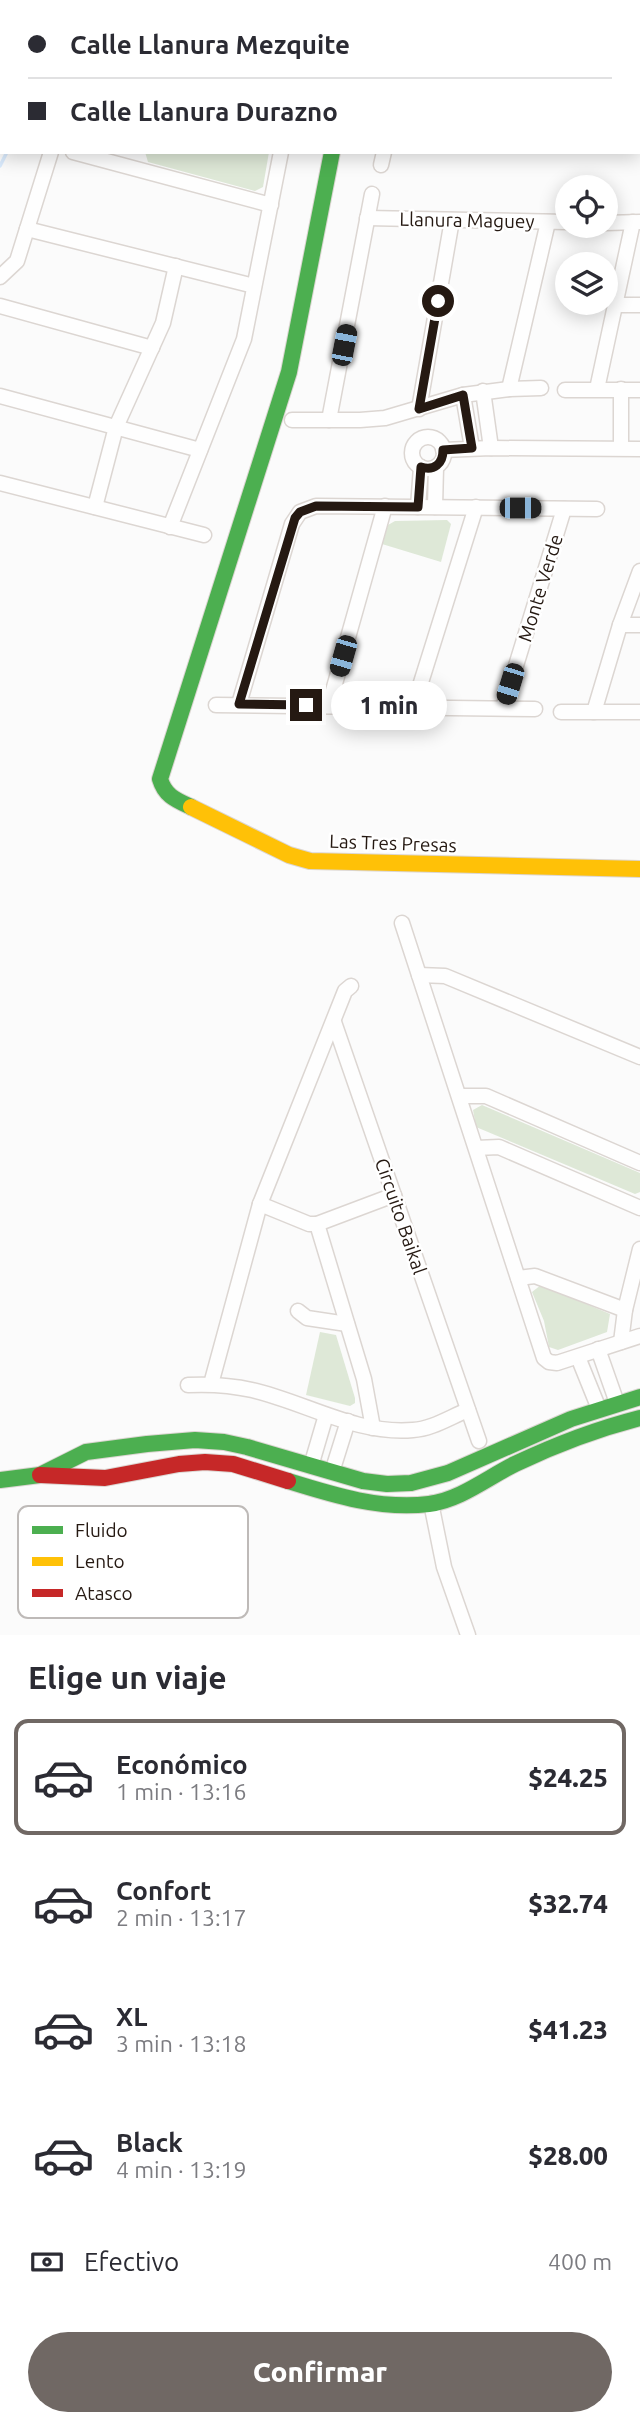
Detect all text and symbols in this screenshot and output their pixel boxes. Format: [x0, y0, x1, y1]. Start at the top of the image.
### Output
text: Calle Llanura Mezquite [70, 30, 350, 59]
text: Calle Llanura Durazno [70, 97, 338, 126]
map controls [555, 175, 618, 315]
button: locate [555, 175, 618, 238]
street label: Llanura Maguey [399, 208, 535, 232]
button: layers [555, 252, 618, 315]
route start [422, 285, 454, 317]
car [330, 322, 359, 368]
car [500, 498, 542, 519]
street label: Monte Verde [513, 532, 567, 644]
car [328, 633, 359, 679]
car [494, 661, 527, 707]
callout: 1 min [330, 680, 446, 730]
route end [290, 689, 322, 721]
text: 1 min [360, 693, 418, 718]
street label: Las Tres Presas [329, 830, 457, 856]
street label: Circuito Baikal [371, 1155, 431, 1277]
legend [18, 1506, 248, 1618]
text: Fluido [75, 1519, 128, 1541]
text: Lento [75, 1550, 125, 1572]
text: Atasco [75, 1582, 133, 1604]
text: Elige un viaje [28, 1659, 227, 1695]
icon: car [32, 1746, 95, 1809]
text: Económico [116, 1750, 248, 1779]
text: $24.25 [528, 1763, 608, 1792]
text: 1 min · 13:16 [116, 1779, 247, 1804]
icon: car [32, 1872, 95, 1935]
text: Confort [116, 1876, 211, 1905]
text: $32.74 [528, 1889, 608, 1918]
text: 2 min · 13:17 [116, 1905, 247, 1930]
icon: car [32, 1998, 95, 2061]
text: XL [116, 2002, 147, 2031]
text: $41.23 [528, 2015, 608, 2044]
text: 3 min · 13:18 [116, 2031, 247, 2056]
icon: car [32, 2124, 95, 2187]
text: Black [116, 2128, 183, 2157]
text: $28.00 [528, 2141, 608, 2170]
text: 4 min · 13:19 [116, 2157, 247, 2182]
icon: cash [28, 2243, 66, 2281]
text: Efectivo [84, 2247, 179, 2276]
text: 400 m [548, 2249, 612, 2274]
button: Confirmar [28, 2332, 612, 2412]

